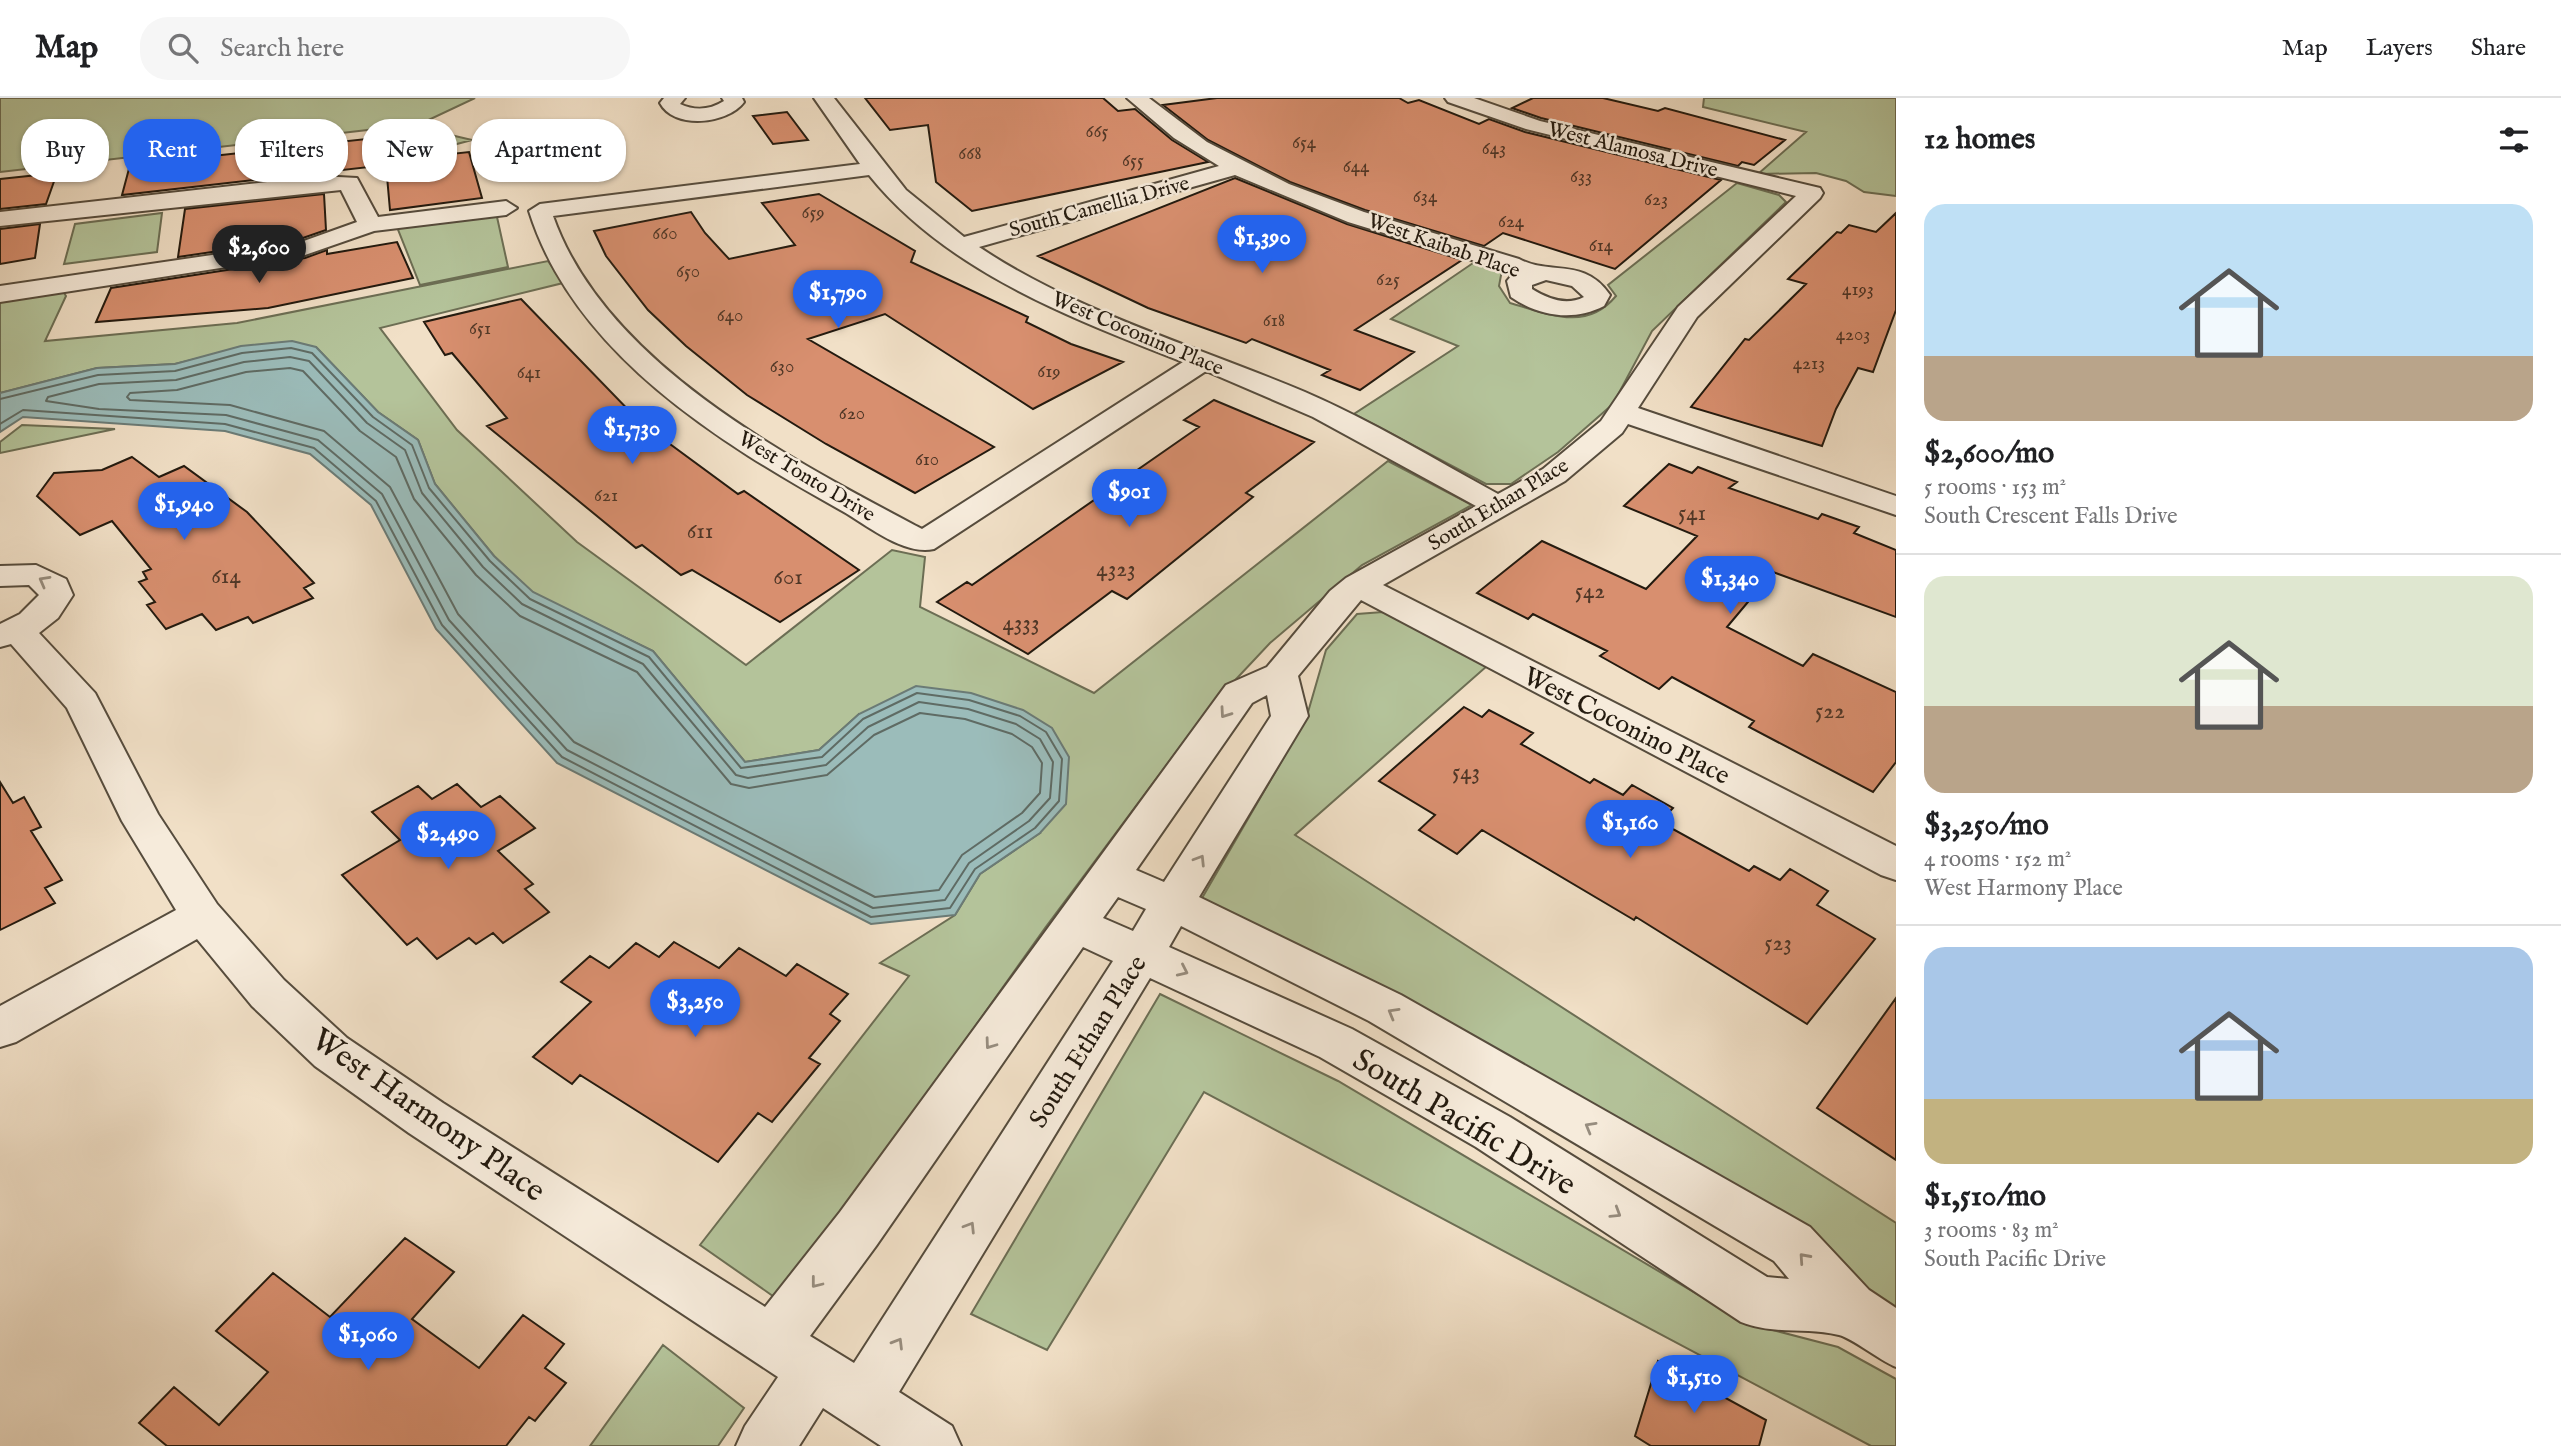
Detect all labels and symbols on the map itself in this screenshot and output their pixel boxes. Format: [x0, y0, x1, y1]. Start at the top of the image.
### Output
street label: West Alamosa Drive [1545, 116, 1721, 185]
house number: 665 [1086, 120, 1109, 144]
house number: 654 [1292, 131, 1317, 155]
house number: 643 [1482, 137, 1506, 161]
house number: 668 [958, 142, 982, 166]
house number: 655 [1122, 149, 1144, 173]
house number: 644 [1343, 155, 1370, 179]
house number: 633 [1570, 165, 1592, 189]
street label: South Camellia Drive [1006, 170, 1193, 244]
house number: 634 [1413, 185, 1438, 209]
house number: 623 [1644, 188, 1668, 212]
house number: 659 [801, 201, 825, 225]
street label: West Kaibab Place [1364, 208, 1524, 285]
house number: 624 [1498, 210, 1525, 234]
pin: $1,390 [1205, 216, 1319, 275]
house number: 660 [652, 222, 678, 246]
pin: $2,600 [202, 226, 316, 285]
house number: 614 [1589, 234, 1614, 258]
house number: 650 [676, 260, 700, 284]
house number: 625 [1376, 268, 1400, 292]
pin: $1,790 [781, 271, 895, 330]
house number: 4193 [1842, 278, 1874, 302]
street label: West Coconino Place [1047, 286, 1228, 383]
house number: 640 [717, 304, 743, 328]
house number: 618 [1263, 309, 1285, 333]
house number: 651 [469, 317, 491, 341]
house number: 4203 [1836, 323, 1870, 347]
house number: 4213 [1793, 352, 1825, 376]
house number: 630 [770, 355, 794, 379]
house number: 619 [1037, 360, 1061, 384]
house number: 641 [517, 361, 541, 385]
house number: 620 [839, 402, 865, 426]
pin: $1,730 [575, 406, 689, 466]
street label: West Tonto Drive [733, 426, 880, 529]
house number: 610 [915, 448, 939, 472]
street label: South Ethan Place [1424, 453, 1574, 558]
pin: $901 [1088, 470, 1170, 529]
pin: $1,940 [127, 482, 241, 542]
house number: 621 [594, 484, 618, 508]
house number: 541 [1678, 499, 1706, 528]
house number: 611 [687, 517, 713, 546]
house number: 4323 [1096, 555, 1136, 584]
pin: $1,340 [1673, 556, 1787, 616]
house number: 614 [211, 562, 241, 591]
house number: 601 [773, 563, 803, 592]
one-way arrow [38, 576, 51, 589]
house number: 542 [1575, 577, 1605, 606]
house number: 4333 [1002, 609, 1040, 638]
street label: West Coconino Place [1517, 660, 1735, 793]
house number: 522 [1815, 697, 1845, 726]
one-way arrow [1221, 705, 1234, 718]
house number: 543 [1452, 758, 1480, 787]
pin: $1,160 [1573, 800, 1687, 860]
pin: $2,490 [391, 812, 505, 871]
one-way arrow [1191, 854, 1204, 867]
house number: 523 [1764, 929, 1792, 958]
street label: South Ethan Place [1022, 949, 1155, 1134]
one-way arrow [1175, 963, 1188, 977]
pin: $3,250 [638, 979, 752, 1039]
one-way arrow [1388, 1008, 1401, 1021]
street label: West Harmony Place [302, 1020, 553, 1212]
one-way arrow [986, 1036, 998, 1049]
street label: South Pacific Drive [1345, 1040, 1583, 1206]
one-way arrow [1585, 1122, 1598, 1135]
one-way arrow [1608, 1204, 1621, 1217]
one-way arrow [961, 1222, 974, 1235]
one-way arrow [1800, 1253, 1813, 1266]
one-way arrow [812, 1276, 825, 1288]
pin: $1,060 [311, 1312, 425, 1372]
one-way arrow [889, 1337, 902, 1350]
pin: $1,510 [1637, 1356, 1751, 1415]

